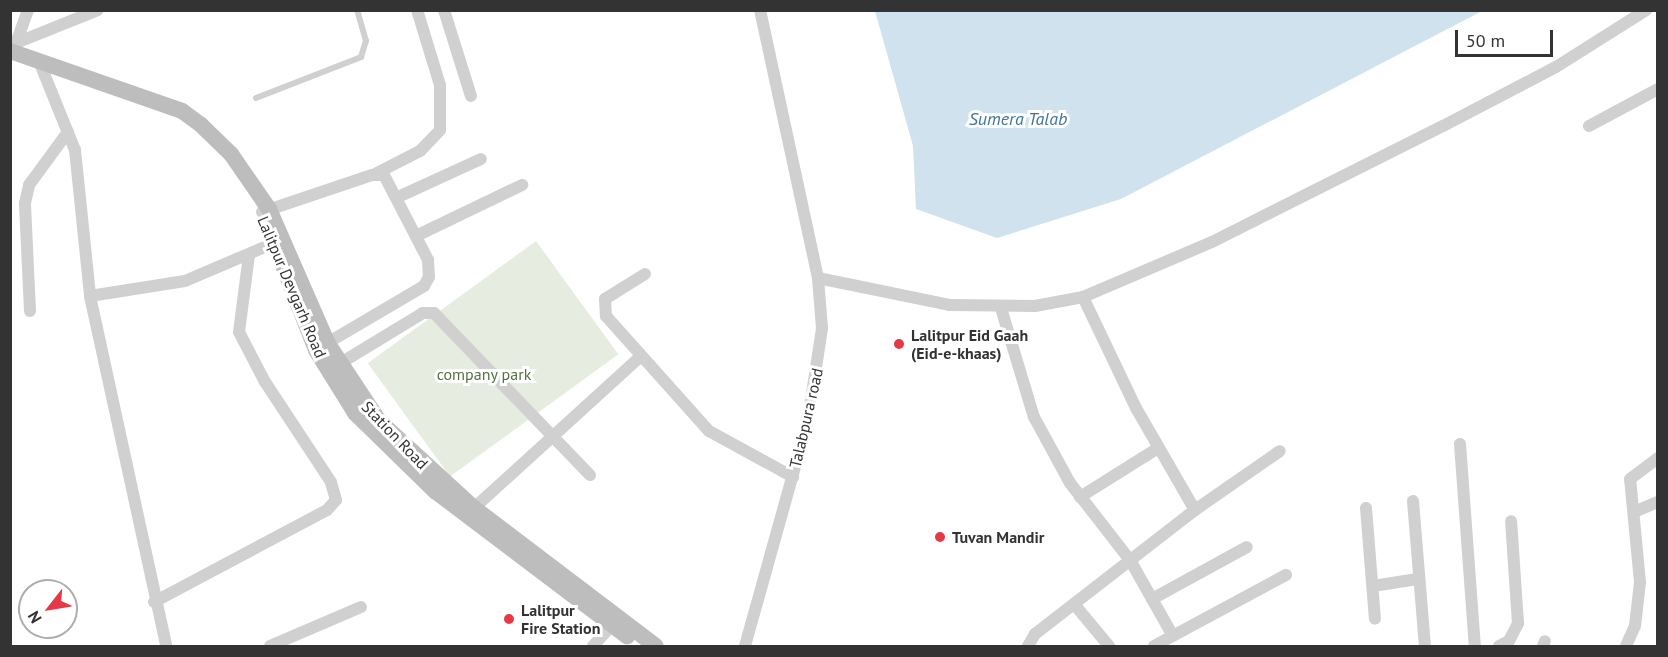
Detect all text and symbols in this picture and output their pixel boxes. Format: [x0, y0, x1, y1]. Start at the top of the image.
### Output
scale bar [1458, 18, 1556, 56]
text: 50 m [1466, 29, 1505, 52]
water label: Sumera Talab [968, 108, 1068, 130]
street label: Lalitpur Devgarh Road [253, 213, 331, 361]
place label: Lalitpur Eid Gaah (Eid-e-khaas) [911, 325, 1028, 363]
marker: Lalitpur Eid Gaah (Eid-e-khaas) [892, 337, 906, 351]
park label: company park [436, 364, 532, 384]
street label: Talabpura road [785, 366, 827, 470]
street label: Station Road [358, 397, 432, 473]
place label: Tuvan Mandir [952, 527, 1044, 547]
marker: Tuvan Mandir [933, 530, 947, 544]
north arrow [18, 579, 78, 639]
place label: Lalitpur Fire Station [521, 600, 600, 638]
text: N [23, 608, 46, 627]
marker: Lalitpur Fire Station [502, 612, 516, 626]

